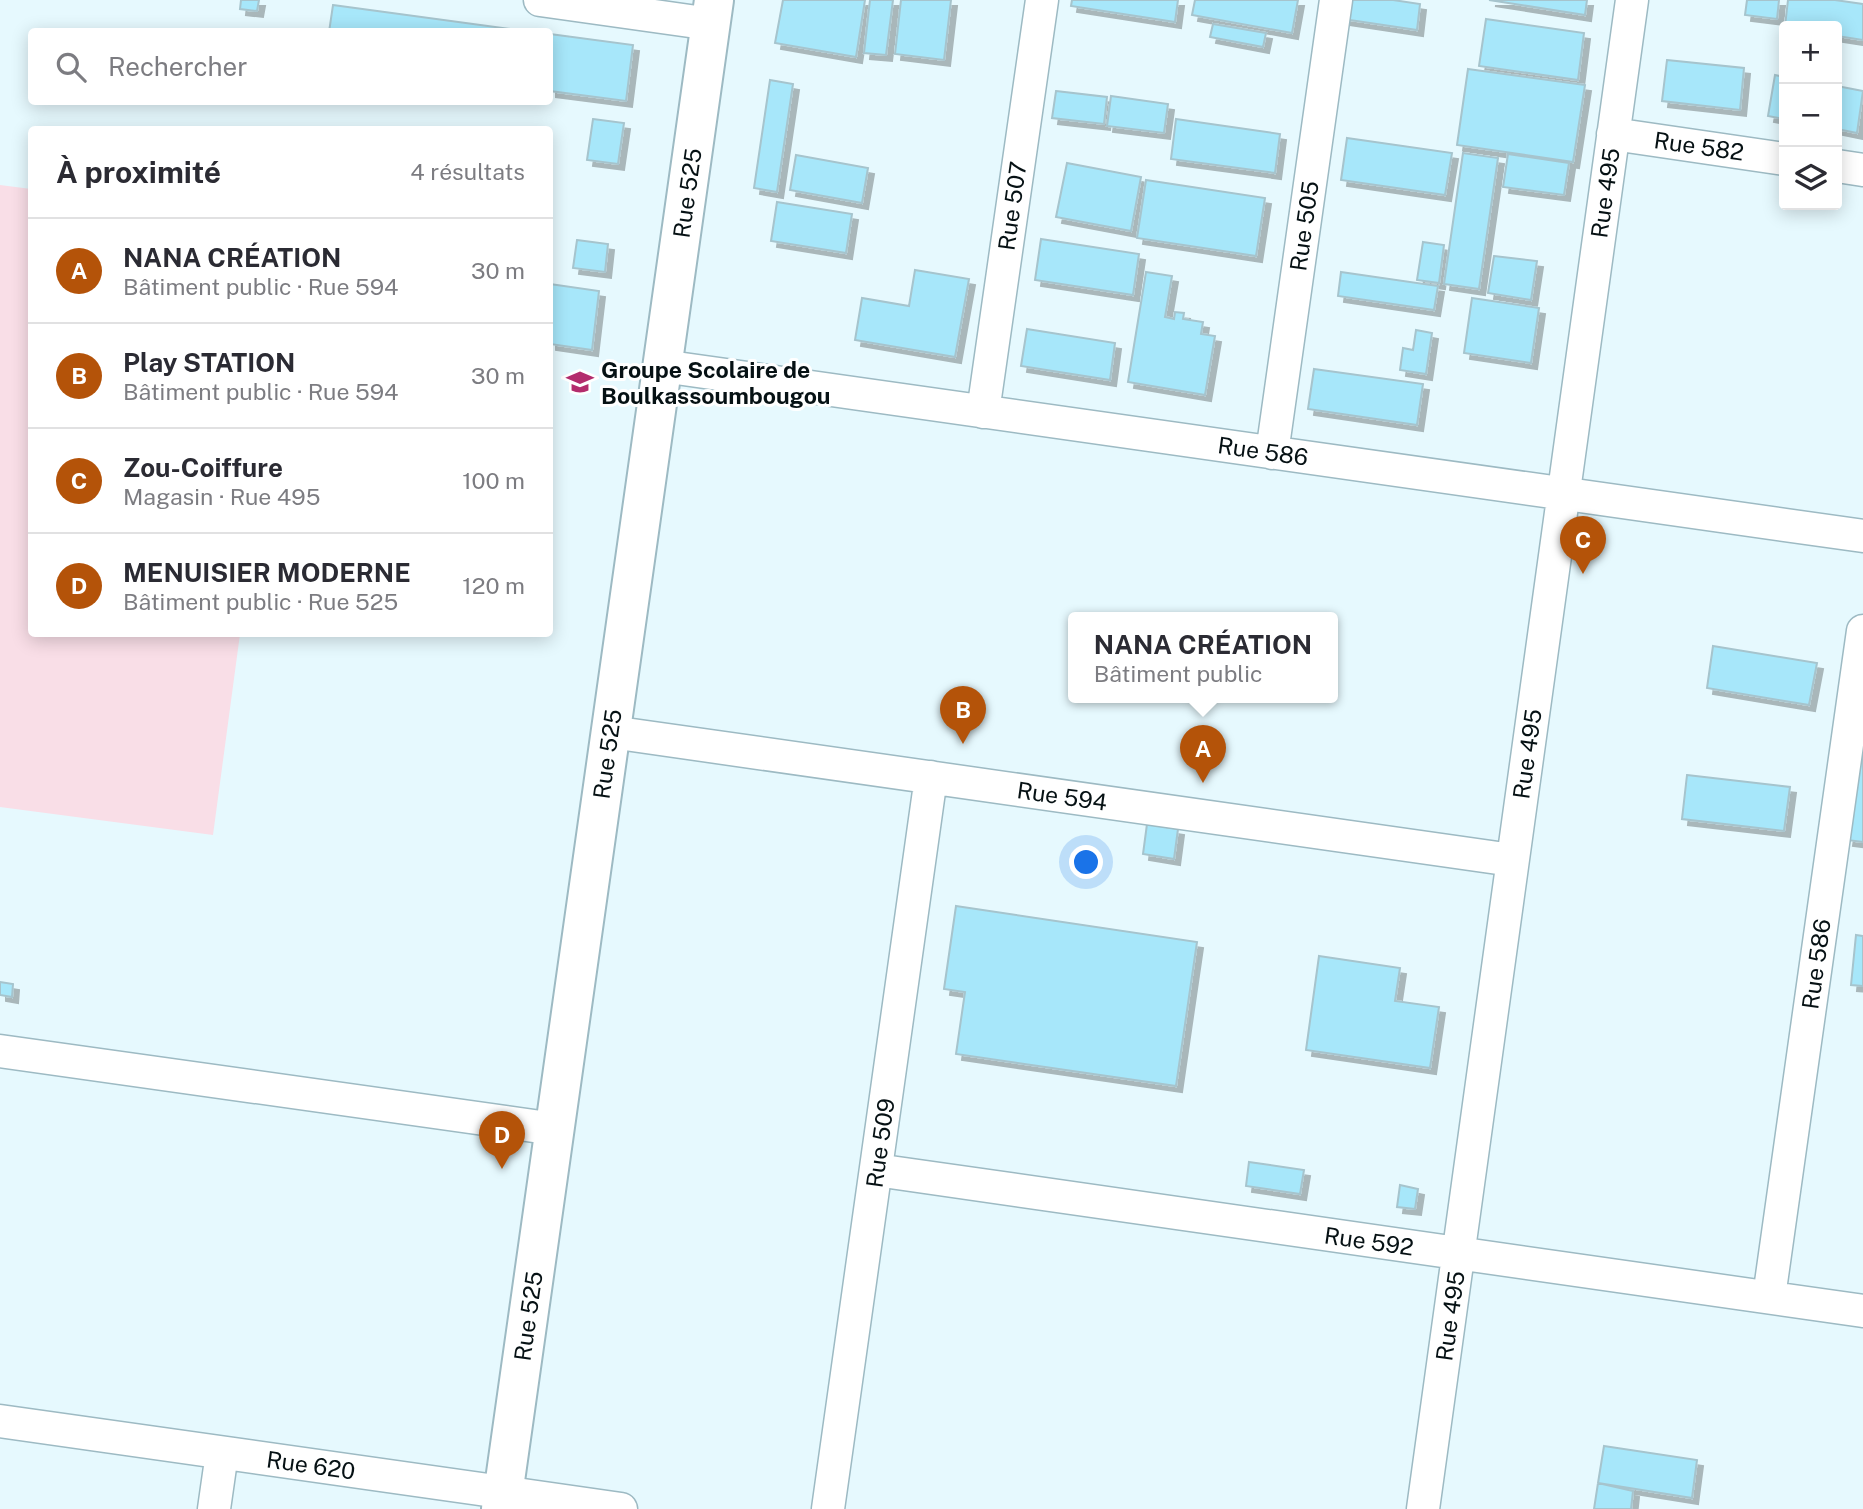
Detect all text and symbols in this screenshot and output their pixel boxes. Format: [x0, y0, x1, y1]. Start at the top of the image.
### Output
map controls [1779, 21, 1842, 210]
button: + [1779, 21, 1842, 84]
search box [28, 28, 553, 105]
icon: search [52, 48, 90, 86]
text: Rechercher [108, 51, 247, 82]
button: − [1779, 84, 1842, 147]
street label: Rue 582 [1652, 126, 1746, 166]
street label: Rue 525 [667, 146, 707, 240]
street label: Rue 495 [1585, 146, 1625, 240]
button: layers [1779, 147, 1842, 210]
text: À proximité [56, 154, 221, 190]
text: 4 résultats [410, 158, 525, 185]
street label: Rue 507 [992, 160, 1032, 252]
street label: Rue 505 [1284, 179, 1324, 273]
text: NANA CRÉATION [123, 242, 341, 273]
text: A [71, 257, 87, 284]
text: 30 m [471, 257, 525, 284]
text: Bâtiment public · Rue 594 [123, 273, 398, 300]
text: Play STATION [123, 347, 295, 378]
place label: Groupe Scolaire de Boulkassoumbougou [601, 356, 831, 409]
text: B [71, 362, 87, 389]
text: 30 m [471, 362, 525, 389]
school or university icon: Groupe Scolaire de Boulkassoumbougou [565, 367, 595, 397]
text: Bâtiment public · Rue 594 [123, 378, 398, 405]
street label: Rue 586 [1216, 431, 1310, 471]
text: Zou-Coiffure [123, 452, 283, 483]
text: C [71, 467, 87, 494]
text: 100 m [462, 467, 525, 494]
text: Magasin · Rue 495 [123, 483, 320, 510]
pin: C [1560, 516, 1606, 574]
text: MENUISIER MODERNE [123, 557, 411, 588]
text: D [71, 572, 87, 599]
text: 120 m [462, 572, 525, 599]
text: Bâtiment public · Rue 525 [123, 588, 398, 615]
popup [1068, 612, 1338, 703]
text: NANA CRÉATION [1094, 629, 1312, 660]
text: Bâtiment public [1094, 660, 1262, 687]
pin: B [940, 686, 986, 744]
street label: Rue 525 [587, 707, 627, 801]
street label: Rue 495 [1507, 707, 1547, 801]
pin: A [1180, 725, 1226, 783]
street label: Rue 594 [1015, 776, 1109, 816]
your location [1069, 845, 1103, 879]
street label: Rue 586 [1796, 917, 1836, 1011]
street label: Rue 509 [860, 1096, 900, 1190]
pin: D [479, 1111, 525, 1169]
street label: Rue 592 [1323, 1221, 1415, 1261]
street label: Rue 525 [508, 1269, 548, 1363]
street label: Rue 495 [1430, 1269, 1470, 1363]
street label: Rue 620 [265, 1445, 357, 1485]

